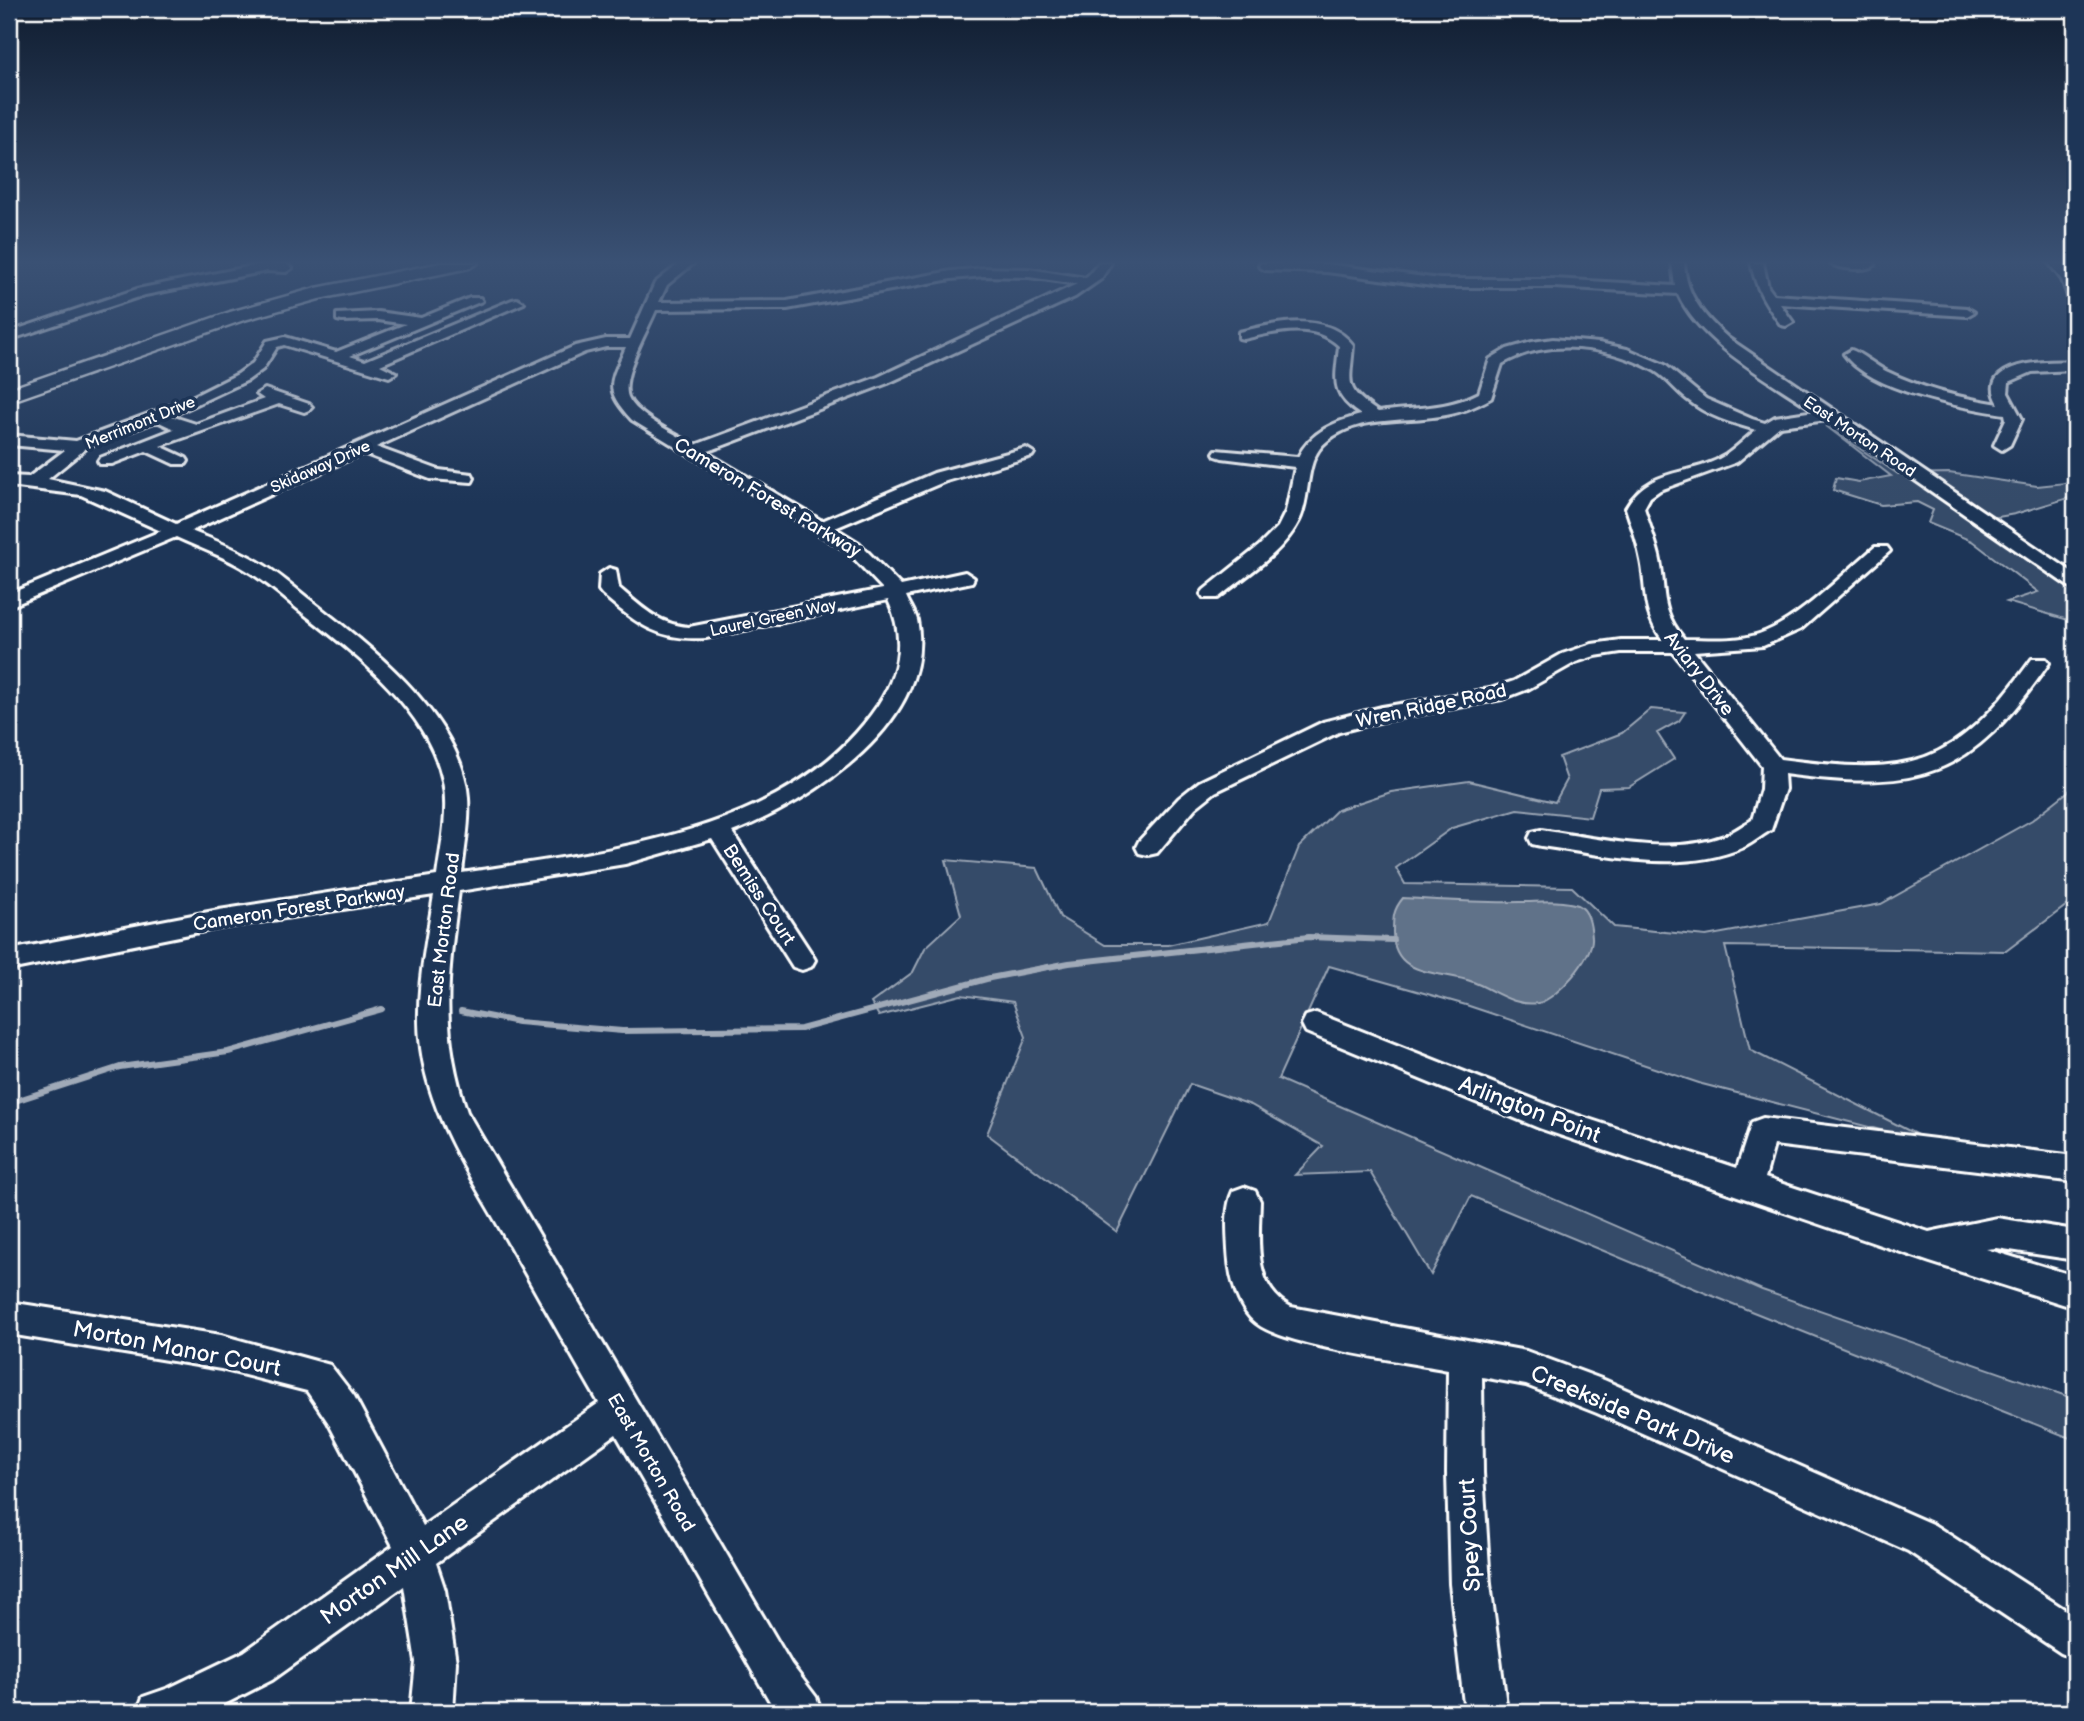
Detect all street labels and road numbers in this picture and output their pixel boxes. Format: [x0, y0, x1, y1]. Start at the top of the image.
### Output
street label: Merrimont Drive [83, 393, 199, 454]
street label: East Morton Road [1799, 393, 1919, 482]
street label: Cameron Forest Parkway [670, 433, 865, 563]
street label: Skidaway Drive [268, 437, 374, 498]
street label: Laurel Green Way [708, 596, 839, 641]
street label: Aviary Drive [1659, 627, 1739, 721]
street label: Wren Ridge Road [1354, 679, 1509, 734]
street label: Bemiss Court [718, 840, 800, 950]
street label: East Morton Road [424, 851, 465, 1009]
street label: Cameron Forest Parkway [192, 880, 407, 937]
street label: Arlington Point [1455, 1070, 1605, 1150]
street label: Morton Manor Court [71, 1315, 283, 1383]
street label: Creekside Park Drive [1526, 1359, 1739, 1471]
street label: East Morton Road [602, 1390, 700, 1536]
street label: Spey Court [1453, 1478, 1487, 1592]
street label: Morton Mill Lane [315, 1508, 474, 1631]

